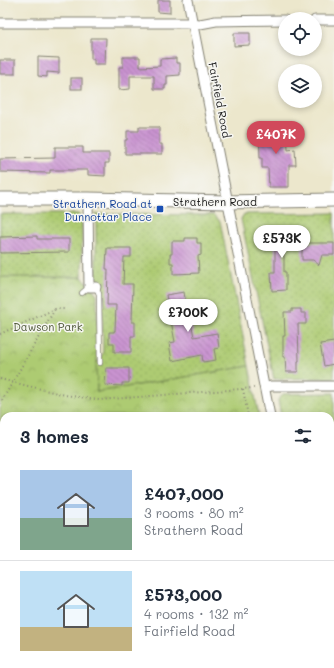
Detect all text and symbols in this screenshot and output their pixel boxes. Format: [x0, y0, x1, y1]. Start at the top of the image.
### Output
map controls [278, 12, 322, 108]
button: locate [278, 12, 322, 56]
street label: Fairfield Road [205, 61, 235, 139]
button: layers [278, 64, 322, 108]
pin: £407K [248, 121, 304, 155]
text: £407K [256, 125, 296, 142]
street label: Strathern Road [173, 194, 257, 209]
place label: Strathern Road at Dunnottar Place [53, 196, 152, 224]
marker: Strathern Road at Dunnottar Place [155, 204, 165, 214]
pin: £573K [254, 225, 310, 259]
text: £573K [262, 229, 302, 246]
pin: £700K [160, 299, 216, 333]
text: £700K [168, 303, 208, 320]
park label: Dawson Park [13, 319, 83, 334]
text: 3 homes [20, 425, 89, 447]
icon: filters [292, 425, 314, 447]
text: £407,000 [144, 482, 224, 504]
icon: home [52, 486, 100, 534]
text: 3 rooms · 80 m² [144, 504, 244, 521]
text: Strathern Road [144, 521, 243, 538]
text: £573,000 [144, 583, 222, 605]
icon: home [52, 587, 100, 635]
text: 4 rooms · 132 m² [144, 605, 249, 622]
text: Fairfield Road [144, 622, 235, 639]

